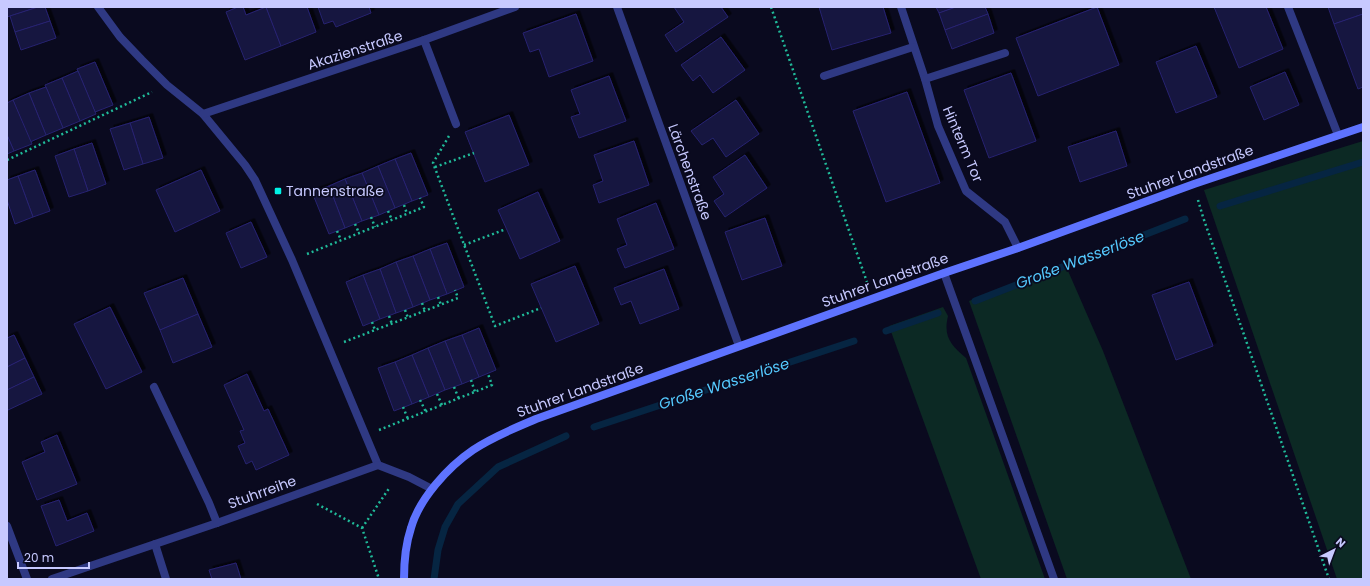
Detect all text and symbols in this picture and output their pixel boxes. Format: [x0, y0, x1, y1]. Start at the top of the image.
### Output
street label: Akazienstraße [305, 25, 405, 75]
street label: Hinterm Tor [938, 103, 988, 185]
street label: Lärchenstraße [663, 121, 717, 223]
street label: Stuhrer Landstraße [1124, 140, 1256, 204]
place label: Tannenstraße [286, 181, 384, 201]
marker: Tannenstraße [273, 186, 283, 196]
water label: Große Wasserlöse [1012, 225, 1147, 294]
street label: Stuhrer Landstraße [819, 248, 951, 312]
water label: Große Wasserlöse [656, 352, 792, 415]
street label: Stuhrer Landstraße [514, 358, 646, 422]
street label: Stuhrreihe [225, 470, 299, 514]
north arrow [1314, 530, 1354, 570]
text: N [1332, 534, 1349, 551]
scale bar [18, 544, 89, 570]
text: 20 m [24, 549, 54, 566]

